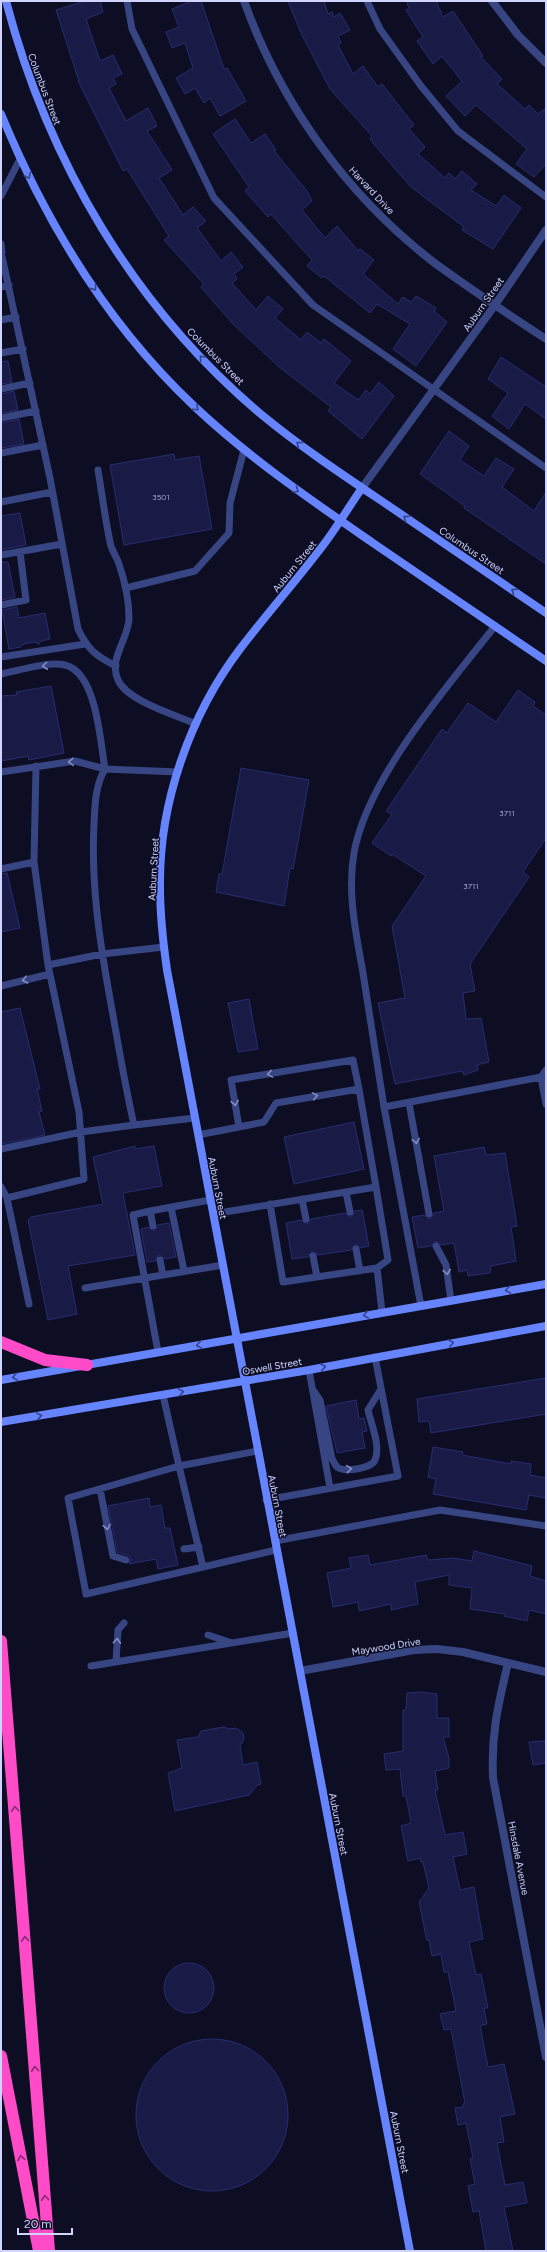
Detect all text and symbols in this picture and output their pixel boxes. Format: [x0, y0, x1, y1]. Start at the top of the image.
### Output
street label: Columbus Street [25, 51, 64, 127]
street label: Harvard Drive [346, 164, 398, 217]
one-way arrow [23, 171, 31, 179]
street label: Auburn Street [460, 274, 507, 334]
one-way arrow [89, 283, 96, 290]
street label: Columbus Street [184, 325, 247, 388]
one-way arrow [200, 355, 207, 363]
one-way arrow [191, 403, 199, 410]
one-way arrow [297, 442, 304, 449]
one-way arrow [292, 485, 299, 492]
house number: 3501 [152, 492, 170, 502]
one-way arrow [403, 515, 410, 523]
street label: Columbus Street [437, 524, 507, 577]
street label: Auburn Street [269, 537, 319, 595]
one-way arrow [511, 588, 518, 596]
one-way arrow [42, 662, 48, 671]
one-way arrow [68, 757, 74, 766]
house number: 3711 [499, 808, 515, 818]
street label: Auburn Street [145, 837, 162, 901]
house number: 3711 [463, 881, 479, 891]
one-way arrow [22, 975, 29, 984]
one-way arrow [267, 1069, 273, 1078]
one-way arrow [312, 1092, 318, 1101]
one-way arrow [230, 1100, 239, 1106]
one-way arrow [411, 1138, 420, 1144]
street label: Auburn Street [205, 1156, 230, 1221]
one-way arrow [442, 1269, 451, 1275]
one-way arrow [504, 1286, 511, 1294]
one-way arrow [363, 1311, 369, 1319]
one-way arrow [196, 1340, 202, 1349]
one-way arrow [448, 1340, 454, 1348]
street label: Oswell Street [241, 1355, 303, 1378]
one-way arrow [320, 1363, 326, 1372]
one-way arrow [12, 1372, 19, 1381]
one-way arrow [178, 1388, 185, 1397]
one-way arrow [36, 1412, 43, 1421]
one-way arrow [346, 1464, 352, 1473]
street label: Auburn Street [265, 1474, 290, 1539]
one-way arrow [103, 1524, 111, 1530]
street label: Maywood Drive [351, 1635, 422, 1658]
one-way arrow [113, 1638, 122, 1644]
street label: Auburn Street [326, 1792, 351, 1857]
one-way arrow [10, 1806, 19, 1812]
street label: Hinsdale Avenue [505, 1820, 532, 1897]
one-way arrow [20, 1936, 29, 1942]
one-way arrow [30, 2066, 39, 2072]
street label: Auburn Street [387, 2110, 412, 2175]
one-way arrow [17, 2155, 25, 2161]
one-way arrow [40, 2195, 49, 2201]
scale bar [18, 2210, 72, 2236]
text: 20 m [24, 2217, 52, 2231]

